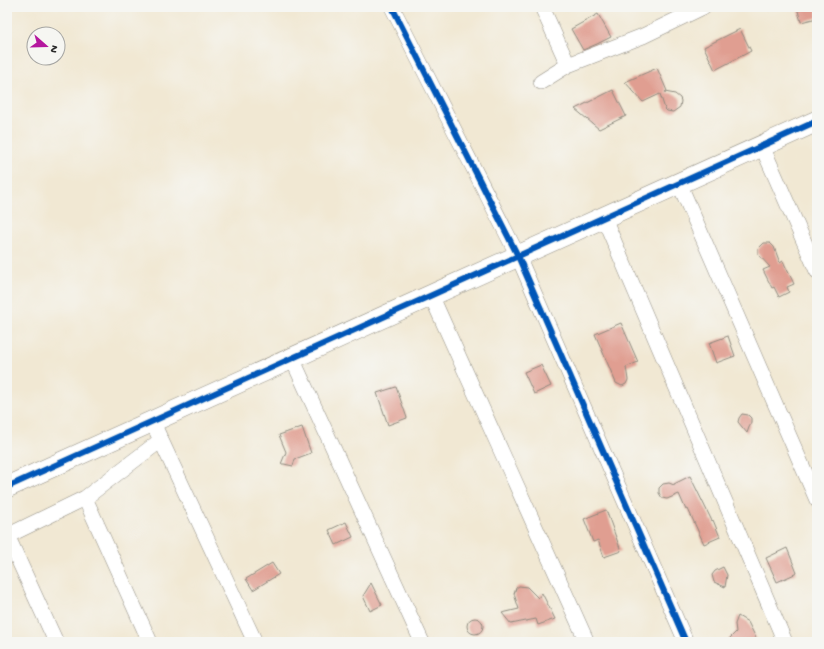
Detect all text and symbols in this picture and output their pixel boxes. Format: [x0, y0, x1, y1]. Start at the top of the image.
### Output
north arrow [26, 26, 66, 66]
text: N [47, 43, 60, 54]

